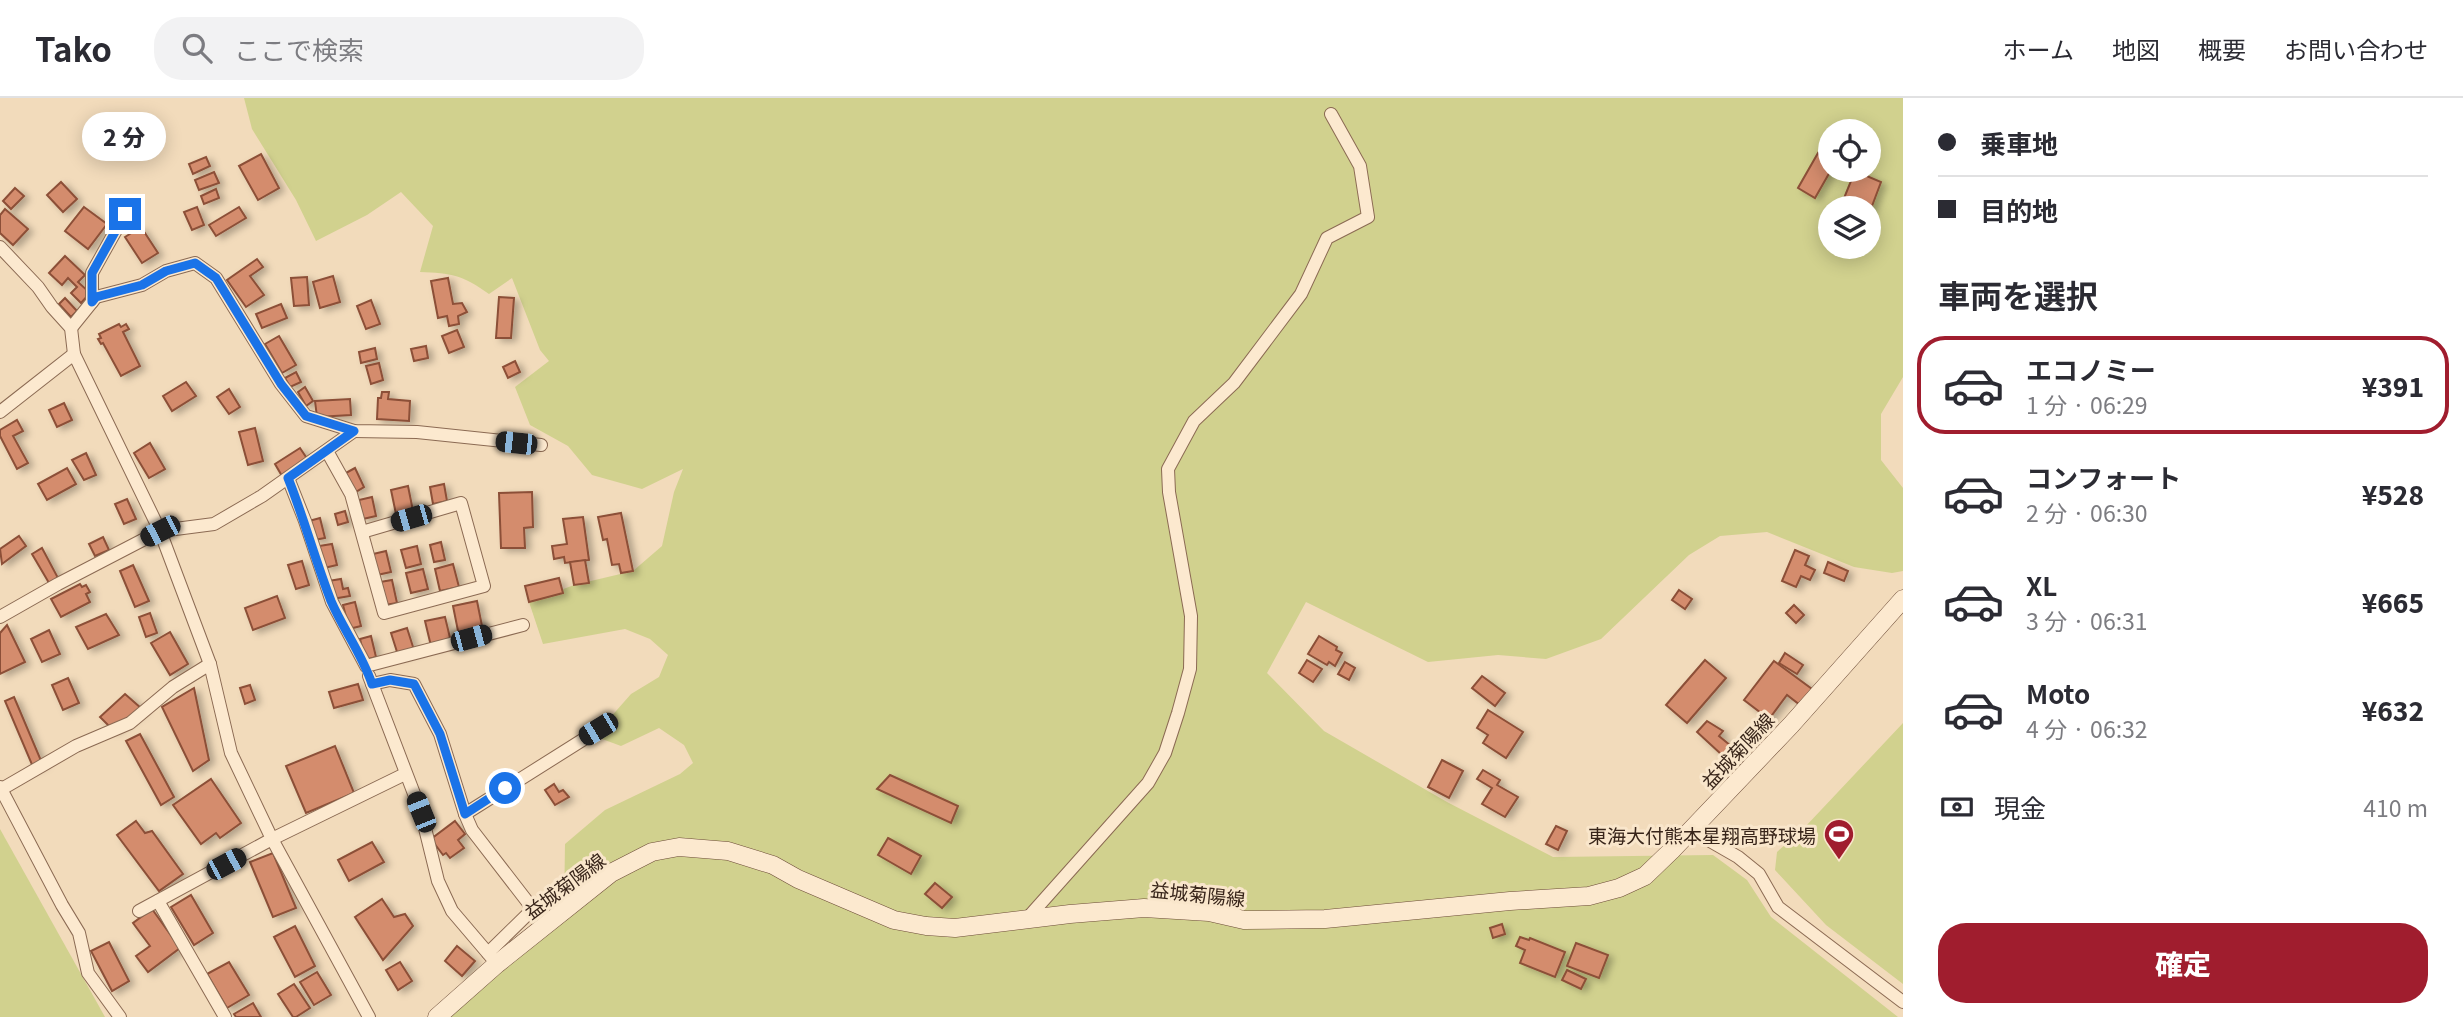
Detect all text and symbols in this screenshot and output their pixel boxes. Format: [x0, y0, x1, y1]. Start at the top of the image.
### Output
search box [154, 17, 644, 80]
text: Tako [35, 24, 112, 72]
icon: search [178, 29, 216, 67]
text: ここで検索 [234, 30, 364, 67]
text: ホーム [2003, 31, 2074, 66]
text: 地図 [2112, 31, 2160, 66]
text: 概要 [2198, 31, 2246, 66]
text: お問い合わせ [2284, 31, 2428, 66]
callout: 2 分 [83, 113, 167, 162]
text: 2 分 [103, 119, 145, 153]
map controls [1818, 119, 1881, 259]
button: locate [1818, 119, 1881, 182]
text: 乗車地 [1980, 124, 2058, 161]
text: 目的地 [1980, 191, 2058, 228]
button: layers [1818, 196, 1881, 259]
route end [109, 198, 141, 230]
text: 車両を選択 [1938, 271, 2098, 317]
text: エコノミー [2026, 350, 2156, 387]
icon: car [1942, 354, 2005, 417]
text: ¥391 [2362, 367, 2424, 404]
text: 1 分 · 06:29 [2026, 387, 2148, 421]
car [495, 430, 538, 456]
text: コンフォート [2026, 458, 2181, 495]
icon: car [1942, 462, 2005, 525]
text: ¥528 [2362, 475, 2424, 512]
text: 2 分 · 06:30 [2026, 495, 2148, 529]
car [388, 502, 435, 534]
car [137, 512, 184, 550]
text: XL [2026, 566, 2057, 603]
icon: car [1942, 570, 2005, 633]
text: ¥665 [2362, 583, 2424, 620]
text: 3 分 · 06:31 [2026, 603, 2148, 637]
car [448, 622, 495, 654]
text: Moto [2026, 674, 2090, 711]
icon: car [1942, 678, 2005, 741]
text: ¥632 [2362, 691, 2424, 728]
street label: 益城菊陽線 [1695, 706, 1779, 794]
car [575, 709, 622, 749]
text: 4 分 · 06:32 [2026, 711, 2148, 745]
route start [489, 772, 521, 804]
icon: cash [1938, 788, 1976, 826]
text: 現金 [1994, 788, 2046, 825]
car [404, 789, 439, 835]
text: 410 m [2363, 790, 2428, 824]
sports icon: 東海大付熊本星翔高野球場 [1822, 817, 1856, 861]
place label: 東海大付熊本星翔高野球場 [1588, 821, 1816, 848]
car [203, 845, 250, 883]
street label: 益城菊陽線 [518, 846, 610, 924]
street label: 益城菊陽線 [1149, 875, 1247, 911]
button: 確定 [1938, 923, 2428, 1003]

